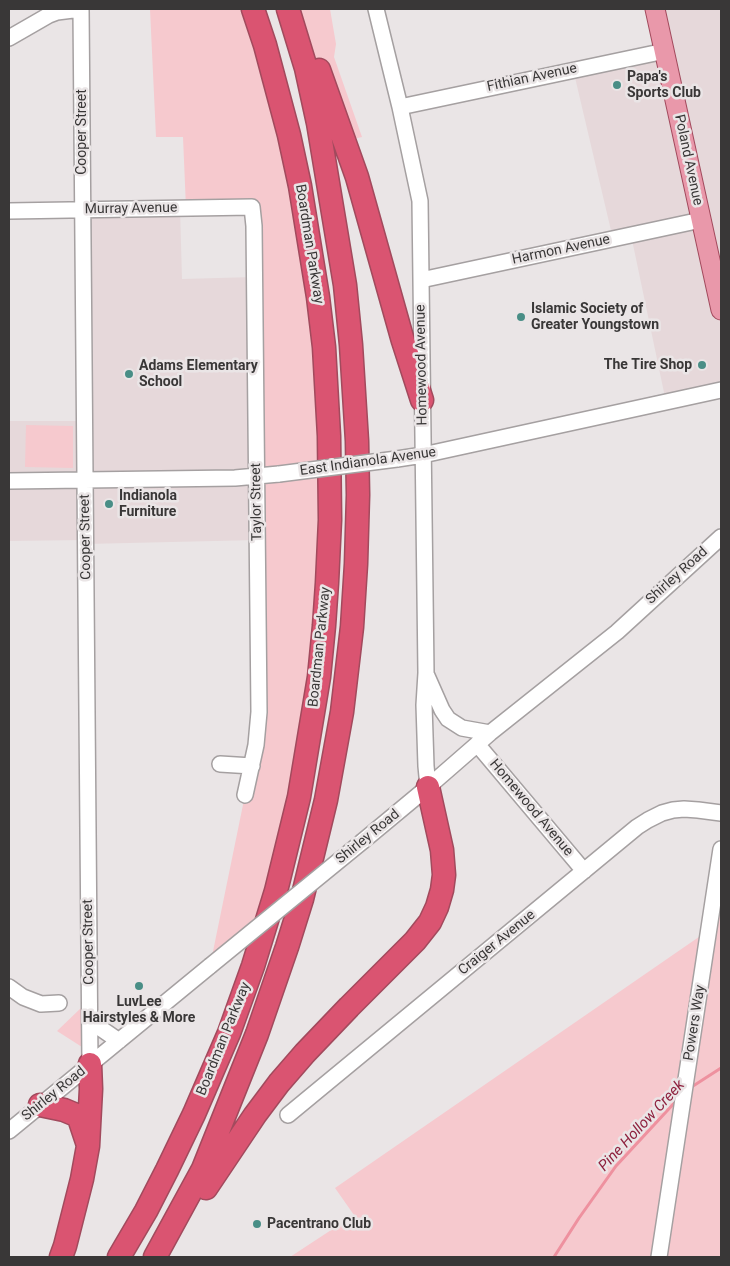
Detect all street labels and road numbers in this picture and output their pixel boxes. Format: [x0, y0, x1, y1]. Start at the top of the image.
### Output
street label: Fithian Avenue [486, 60, 578, 96]
street label: Cooper Street [74, 89, 90, 175]
street label: Poland Avenue [670, 113, 706, 207]
street label: Boardman Parkway [291, 183, 327, 305]
street label: Murray Avenue [85, 200, 177, 218]
street label: Harmon Avenue [511, 231, 611, 269]
street label: Homewood Avenue [413, 304, 431, 426]
street label: East Indianola Avenue [299, 444, 437, 480]
street label: Taylor Street [248, 463, 266, 541]
street label: Cooper Street [77, 494, 95, 580]
street label: Shirley Road [643, 544, 711, 608]
street label: Boardman Parkway [305, 586, 335, 708]
street label: Homewood Avenue [486, 756, 576, 860]
street label: Shirley Road [333, 806, 403, 868]
street label: Cooper Street [80, 899, 98, 985]
street label: Craiger Avenue [455, 907, 539, 979]
street label: Boardman Parkway [194, 980, 254, 1098]
street label: Powers Way [681, 984, 709, 1062]
street label: Shirley Road [19, 1063, 89, 1125]

